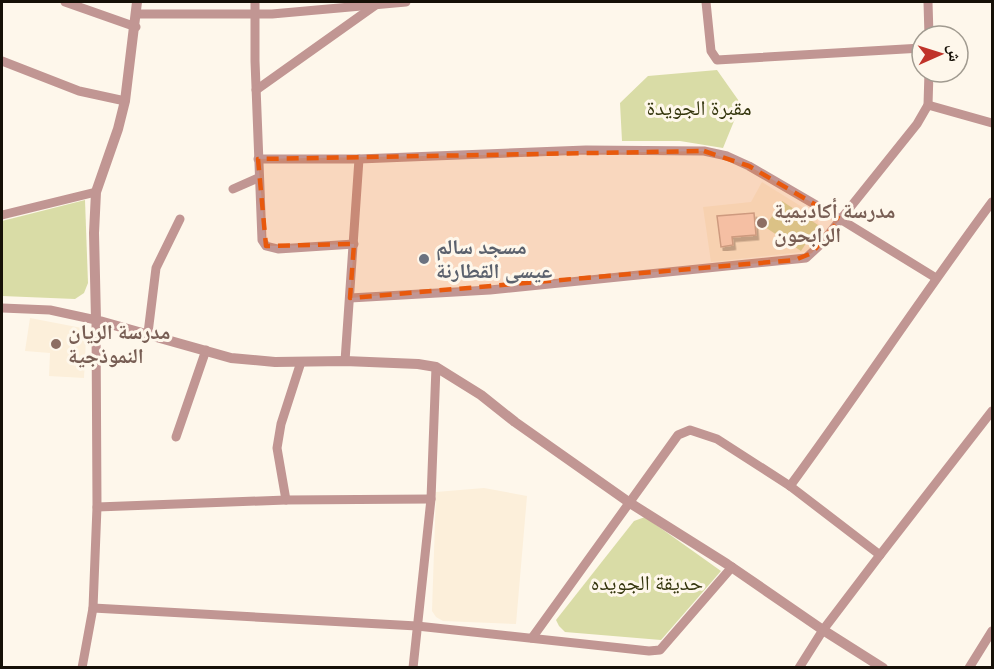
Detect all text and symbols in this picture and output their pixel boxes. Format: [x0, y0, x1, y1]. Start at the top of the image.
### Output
north arrow [910, 24, 970, 84]
text: ش [945, 44, 964, 62]
park label: مقبرة الجويدة [646, 96, 752, 120]
place label: مدرسة أكاديمية الرابحون [774, 197, 895, 247]
marker: مدرسة أكاديمية الرابحون [755, 216, 769, 230]
place label: مسجد سالم عيسى القطارنة [436, 235, 552, 284]
marker: مسجد سالم عيسى القطارنة [417, 252, 431, 266]
place label: مدرسة الريان النموذجية [68, 320, 171, 368]
marker: مدرسة الريان النموذجية [49, 337, 63, 351]
park label: حديقة الجويده [591, 571, 703, 595]

